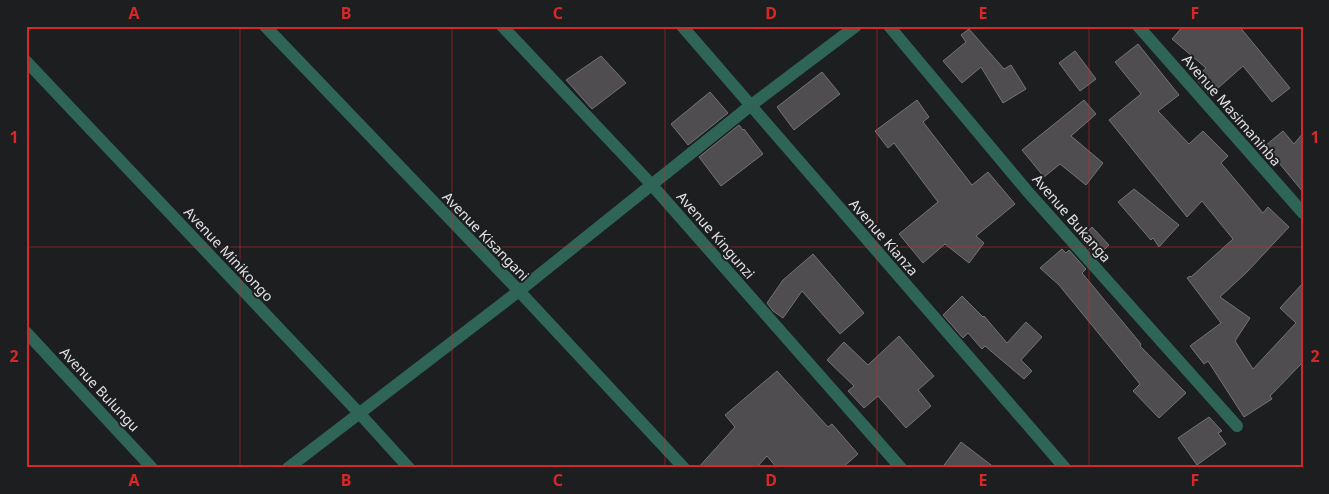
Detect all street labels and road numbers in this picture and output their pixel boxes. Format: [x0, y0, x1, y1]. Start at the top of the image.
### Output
street label: Avenue Masimaninba [1178, 50, 1286, 170]
street label: Avenue Bukanga [1028, 170, 1116, 266]
street label: Avenue Kisangani [439, 187, 533, 285]
street label: Avenue Kingunzi [673, 187, 759, 283]
street label: Avenue Kianza [845, 195, 923, 279]
street label: Avenue Minikongo [180, 203, 278, 305]
street label: Avenue Bulungu [56, 343, 144, 435]

